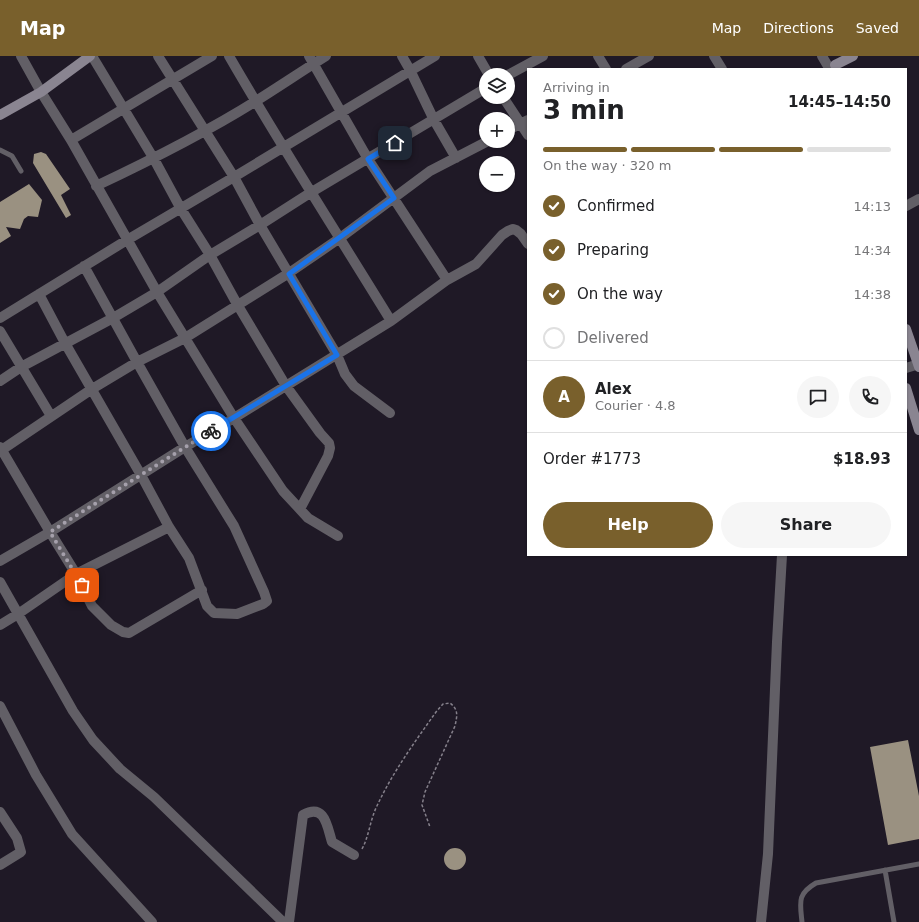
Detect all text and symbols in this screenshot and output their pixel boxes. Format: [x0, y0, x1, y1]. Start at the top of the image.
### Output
text: Map [20, 17, 65, 39]
text: Map [712, 20, 741, 36]
text: Directions [763, 20, 834, 36]
text: Saved [856, 20, 899, 36]
map controls [479, 68, 515, 192]
button: layers [479, 68, 515, 104]
text: Arriving in [543, 80, 610, 95]
text: 14:45–14:50 [788, 93, 891, 111]
text: 3 min [543, 95, 625, 125]
button: + [479, 112, 515, 148]
pin [378, 126, 412, 160]
icon: home [384, 132, 406, 154]
button: − [479, 156, 515, 192]
text: On the way · 320 m [543, 158, 671, 173]
icon: check [543, 195, 565, 217]
text: Confirmed [577, 197, 655, 215]
text: 14:13 [854, 199, 891, 214]
icon: check [543, 239, 565, 261]
text: Preparing [577, 241, 649, 259]
text: 14:34 [854, 243, 891, 258]
icon: check [543, 283, 565, 305]
text: On the way [577, 285, 663, 303]
text: 14:38 [854, 287, 891, 302]
text: Delivered [577, 329, 649, 347]
button: chat [797, 376, 839, 418]
button: phone [849, 376, 891, 418]
text: Alex [595, 380, 632, 398]
text: A [558, 388, 570, 406]
text: Courier · 4.8 [595, 398, 676, 413]
courier [191, 411, 231, 451]
icon: bike [200, 420, 222, 442]
text: Order #1773 [543, 450, 641, 468]
text: $18.93 [833, 450, 891, 468]
button: Help [543, 502, 713, 548]
button: Share [721, 502, 891, 548]
pin [65, 568, 99, 602]
icon: bag [71, 574, 93, 596]

